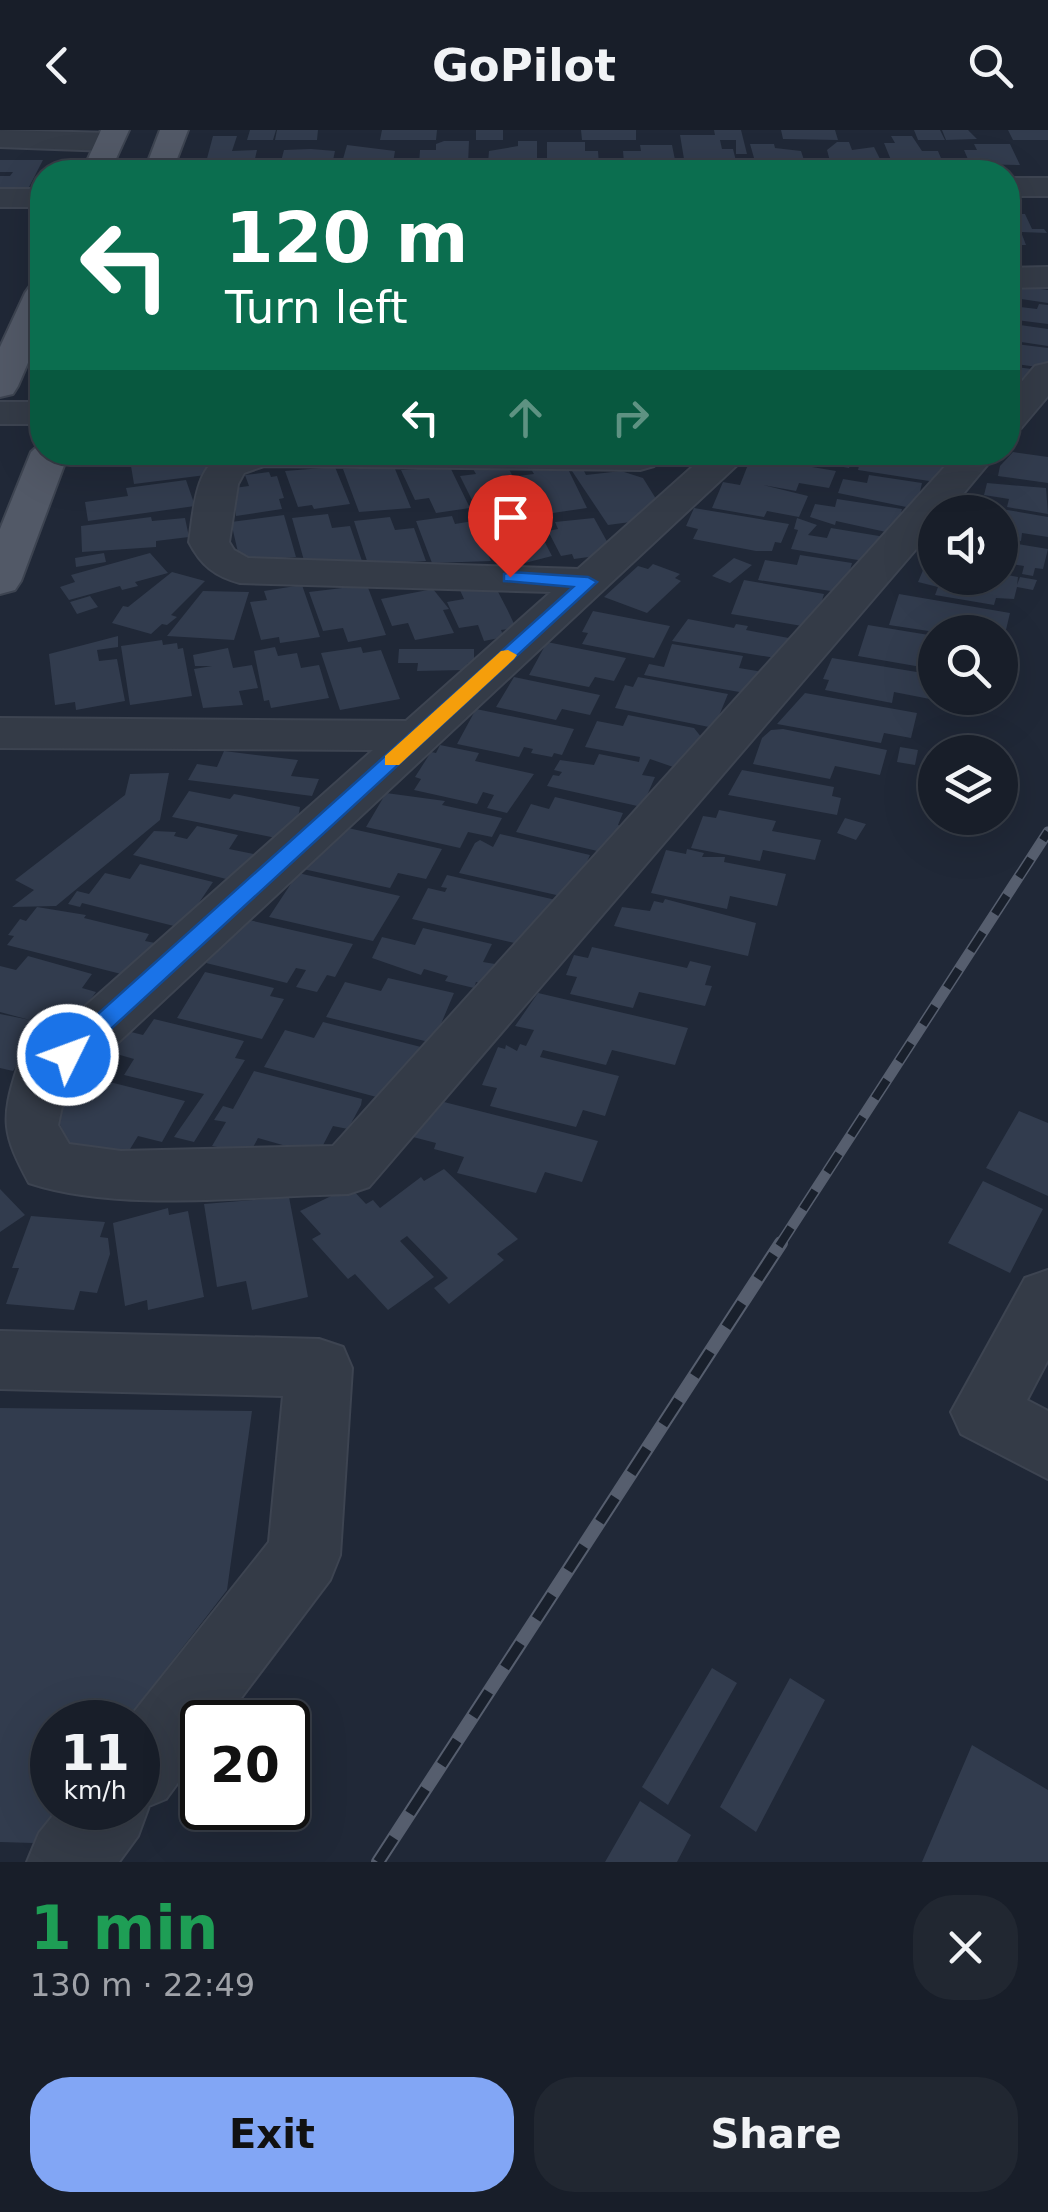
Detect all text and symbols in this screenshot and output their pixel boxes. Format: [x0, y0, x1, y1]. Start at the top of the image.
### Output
icon: back [30, 38, 85, 93]
icon: search [963, 38, 1018, 93]
text: GoPilot [432, 39, 616, 92]
text: 120 m [225, 197, 468, 279]
icon: left [60, 200, 190, 330]
text: Turn left [225, 281, 408, 334]
icon: left [393, 390, 448, 445]
icon: ahead [498, 390, 553, 445]
icon: right [603, 390, 658, 445]
pin [468, 475, 553, 578]
icon: arrive [483, 490, 538, 545]
map controls [918, 495, 1018, 835]
button: sound [918, 495, 1018, 595]
button: search [918, 615, 1018, 715]
button: layers [918, 735, 1018, 835]
position arrow [16, 1003, 120, 1107]
speed limit sign: 20 [180, 1700, 310, 1830]
text: 11 [60, 1724, 130, 1782]
text: km/h [63, 1776, 127, 1805]
text: 1 min [30, 1893, 218, 1963]
button: close [913, 1895, 1018, 2000]
text: 130 m · 22:49 [30, 1966, 255, 2004]
button: Exit [30, 2077, 514, 2192]
button: Share [534, 2077, 1018, 2192]

